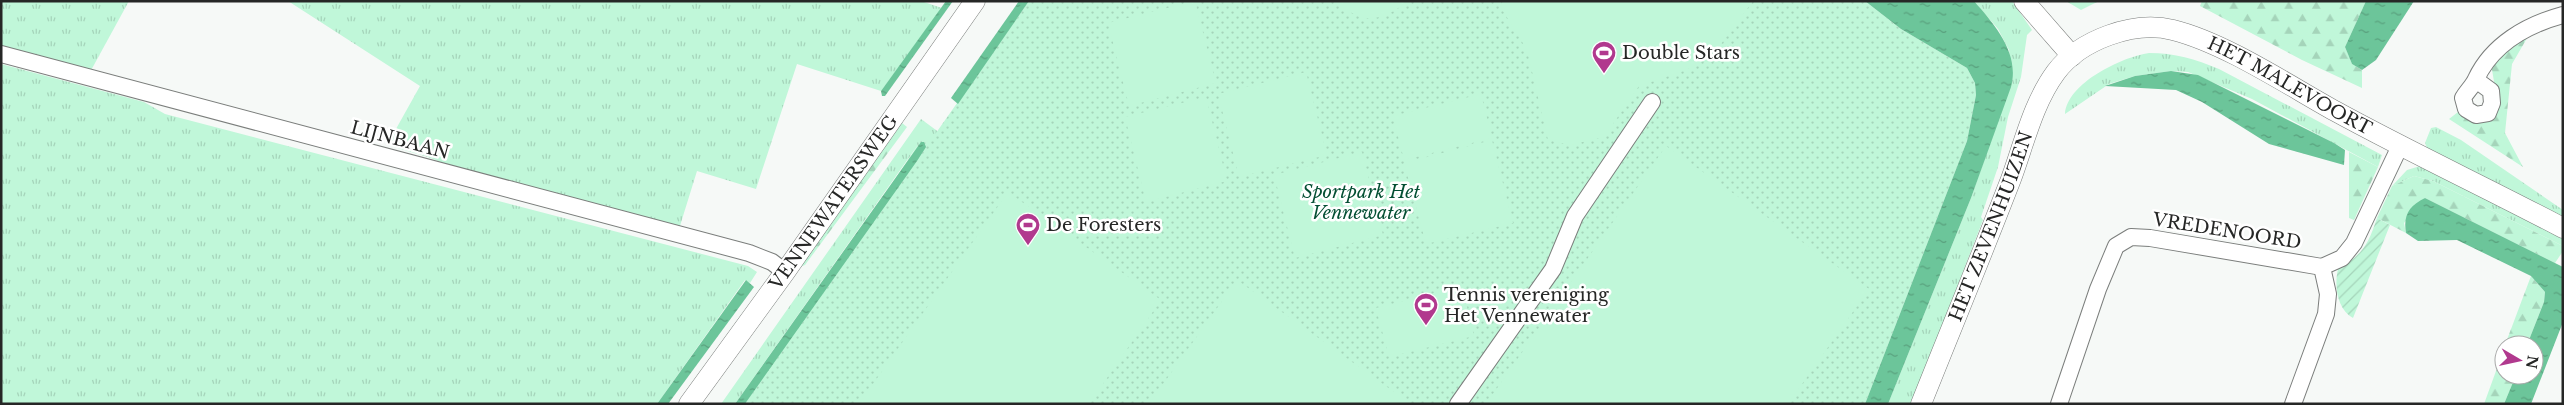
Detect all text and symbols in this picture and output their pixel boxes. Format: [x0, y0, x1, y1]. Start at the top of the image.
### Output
street label: HET MALEVOORT [2204, 32, 2376, 140]
sports icon: Double Stars [1591, 40, 1617, 74]
place label: Double Stars [1622, 42, 1740, 64]
street label: VENNEWATERSWEG [764, 111, 903, 295]
street label: LIJNBAAN [348, 116, 452, 164]
street label: HET ZEVENHUIZEN [1944, 128, 2037, 325]
park label: Sportpark Het Vennewater [1302, 181, 1420, 224]
street label: VREDENOORD [2150, 208, 2303, 254]
sports icon: De Foresters [1015, 212, 1041, 246]
place label: De Foresters [1046, 214, 1161, 236]
place label: Tennis vereniging Het Vennewater [1444, 284, 1609, 327]
sports icon: Tennis vereniging Het Vennewater [1413, 292, 1439, 326]
north arrow [2494, 335, 2544, 385]
text: N [2522, 354, 2542, 370]

